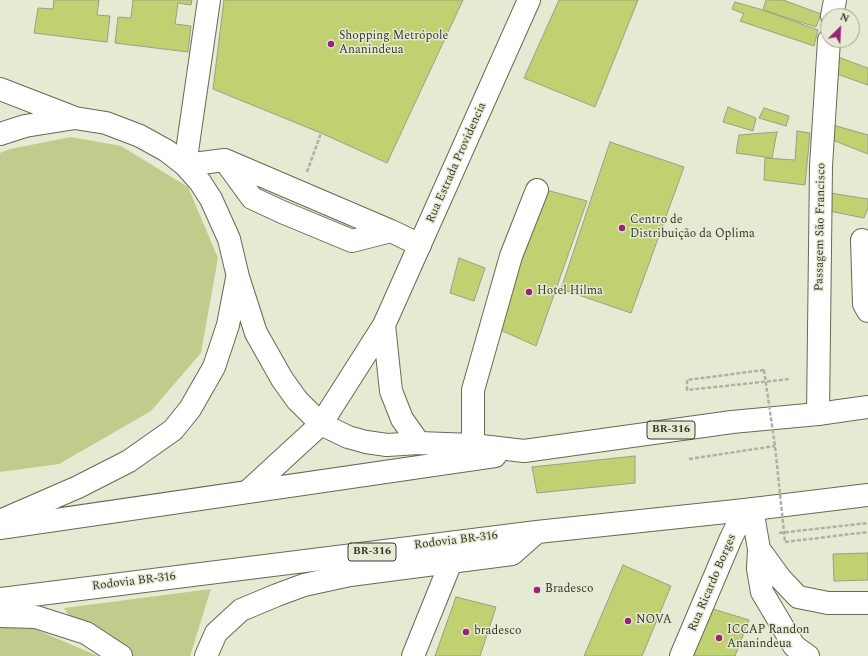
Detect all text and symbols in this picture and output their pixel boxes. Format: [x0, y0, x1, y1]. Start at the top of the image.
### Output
north arrow [820, 8, 860, 48]
text: N [837, 8, 852, 27]
place label: Shopping Metrópole Ananindeua [339, 30, 448, 58]
marker: Shopping Metrópole Ananindeua [326, 39, 336, 49]
street label: Rua Estrada Providencia [424, 101, 490, 225]
street label: Passagem São Francisco [813, 163, 829, 291]
place label: Centro de Distribuição da Oplima [630, 214, 755, 242]
marker: Centro de Distribuição da Oplima [617, 223, 627, 233]
place label: Hotel Hilma [537, 285, 603, 299]
marker: Hotel Hilma [524, 287, 534, 297]
road number: BR-316 [647, 421, 695, 439]
street label: Rodovia BR-316 [413, 529, 499, 553]
street label: Rua Ricardo Borges [686, 532, 740, 634]
road number: BR-316 [348, 543, 396, 561]
street label: Rodovia BR-316 [91, 570, 177, 594]
place label: Bradesco [545, 583, 594, 597]
marker: Bradesco [532, 585, 542, 595]
place label: NOVA [636, 614, 672, 628]
marker: NOVA [623, 616, 633, 626]
place label: ICCAP Randon Ananindeua [727, 624, 810, 652]
place label: bradesco [474, 625, 521, 639]
marker: bradesco [461, 627, 471, 637]
marker: ICCAP Randon Ananindeua [714, 633, 724, 643]

